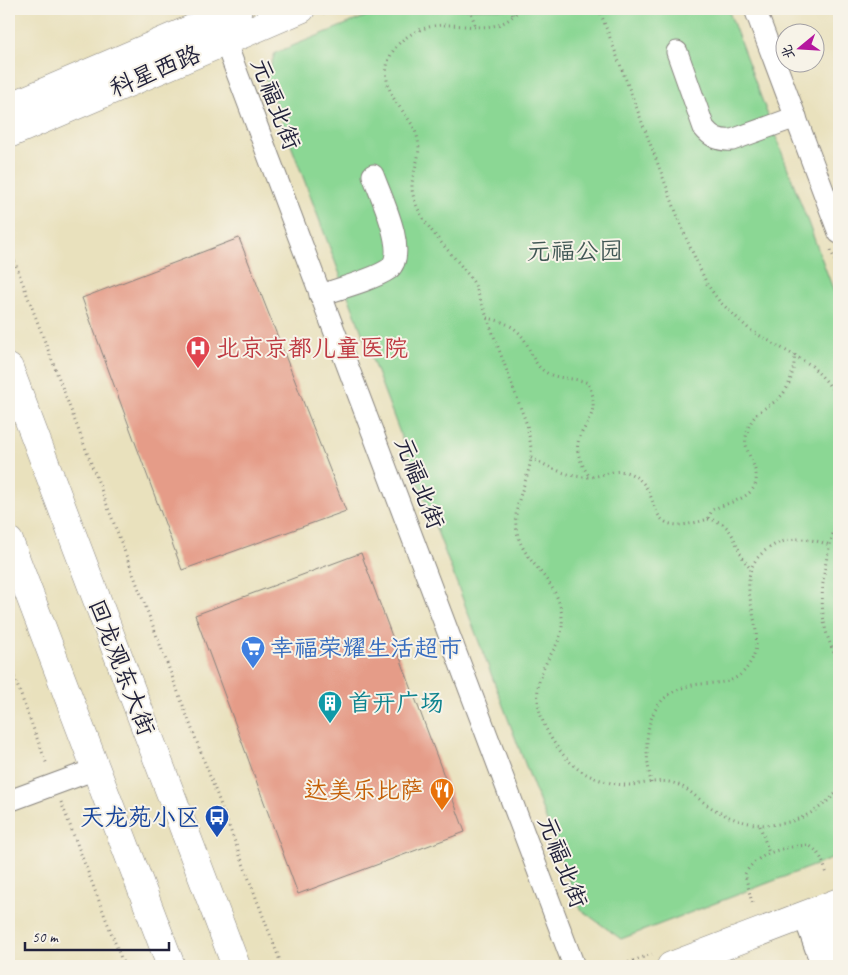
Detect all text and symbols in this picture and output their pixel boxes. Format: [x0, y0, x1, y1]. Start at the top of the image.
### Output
north arrow [776, 22, 826, 72]
street label: 科星西路 [105, 38, 205, 104]
text: 北 [778, 43, 798, 61]
street label: 元福北街 [245, 54, 307, 154]
park label: 元福公园 [527, 236, 623, 266]
place label: 北京京都儿童医院 [216, 333, 408, 363]
hospital icon: 北京京都儿童医院 [185, 335, 211, 369]
street label: 元福北街 [389, 433, 451, 533]
street label: 回龙观东大街 [82, 594, 162, 740]
place label: 幸福荣耀生活超市 [270, 633, 462, 663]
supermarket icon: 幸福荣耀生活超市 [240, 635, 266, 669]
place label: 首开广场 [348, 688, 444, 718]
building icon: 首开广场 [317, 690, 343, 724]
place label: 达美乐比萨 [304, 775, 424, 805]
restaurant icon: 达美乐比萨 [429, 777, 455, 811]
place label: 天龙苑小区 [80, 802, 200, 832]
bus stop icon: 天龙苑小区 [204, 804, 230, 838]
street label: 元福北街 [532, 812, 594, 912]
scale bar [25, 920, 169, 952]
text: 50 m [32, 928, 59, 947]

